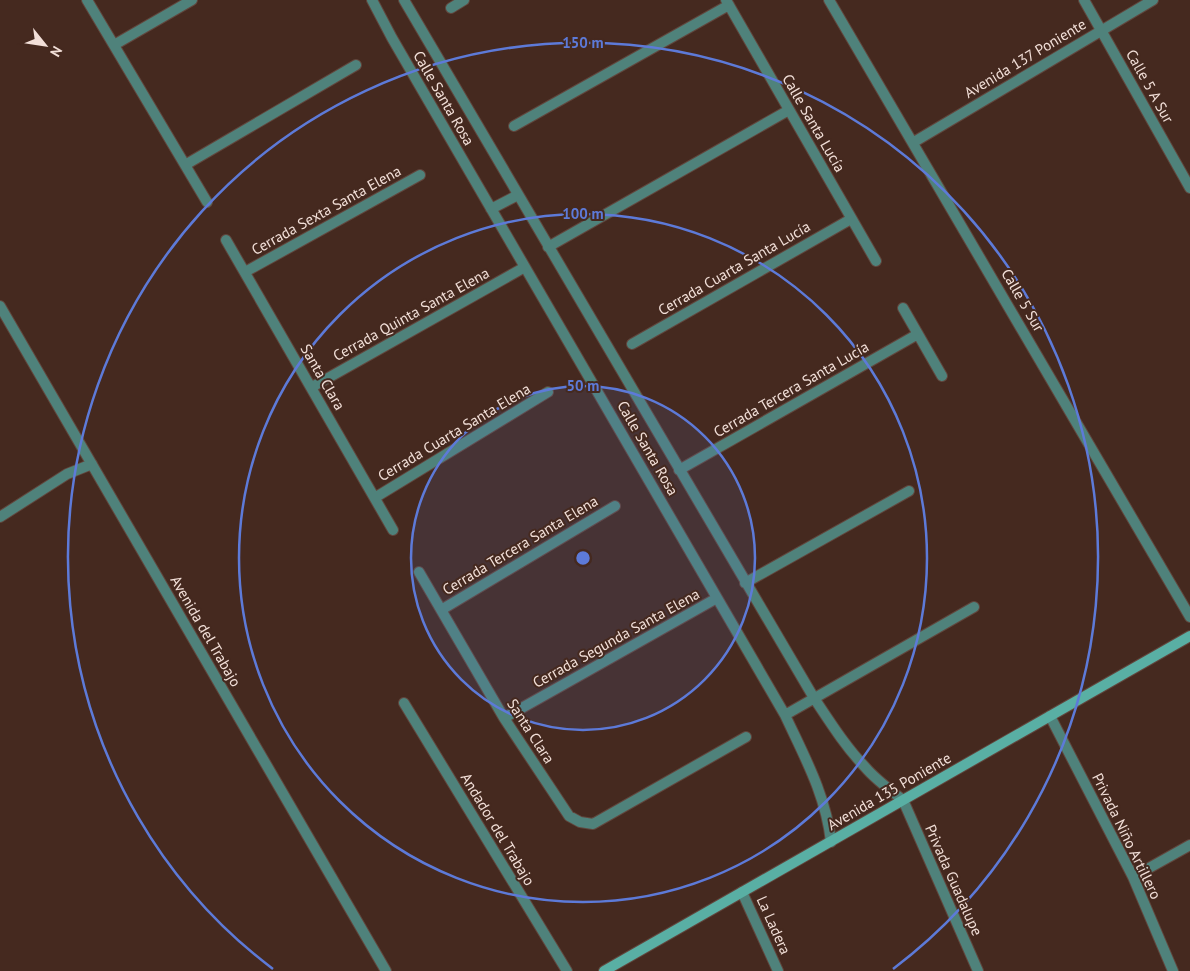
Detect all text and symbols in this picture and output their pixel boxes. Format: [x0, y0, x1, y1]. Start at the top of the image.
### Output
street label: Avenida 137 Poniente [961, 14, 1089, 102]
north arrow [20, 20, 70, 70]
text: 150 m [562, 33, 604, 52]
text: N [46, 43, 66, 60]
street label: Calle 5 A Sur [1122, 46, 1178, 126]
street label: Calle Santa Rosa [409, 47, 479, 149]
street label: Calle Santa Lucía [778, 71, 850, 175]
street label: Cerrada Sexta Santa Elena [248, 161, 404, 259]
text: 100 m [562, 204, 604, 223]
street label: Cerrada Cuarta Santa Lucía [654, 217, 814, 319]
street label: Cerrada Quinta Santa Elena [330, 263, 492, 365]
street label: Calle 5 Sur [997, 265, 1049, 335]
street label: Cerrada Tercera Santa Lucía [710, 337, 872, 441]
street label: Santa Clara [297, 341, 349, 413]
text: 50 m [567, 376, 599, 395]
street label: Cerrada Cuarta Santa Elena [374, 379, 534, 485]
street label: Calle Santa Rosa [613, 397, 683, 499]
street label: Cerrada Tercera Santa Elena [439, 491, 601, 599]
centre of rings [574, 549, 592, 567]
street label: Avenida del Trabajo [166, 572, 246, 690]
street label: Cerrada Segunda Santa Elena [529, 584, 703, 692]
street label: Santa Clara [503, 695, 559, 767]
street label: Avenida 135 Poniente [824, 748, 954, 834]
street label: Andador del Trabajo [457, 769, 539, 889]
street label: Privada Niño Artillero [1088, 770, 1166, 902]
street label: Privada Guadalupe [921, 822, 987, 938]
street label: La Ladera [753, 893, 795, 957]

